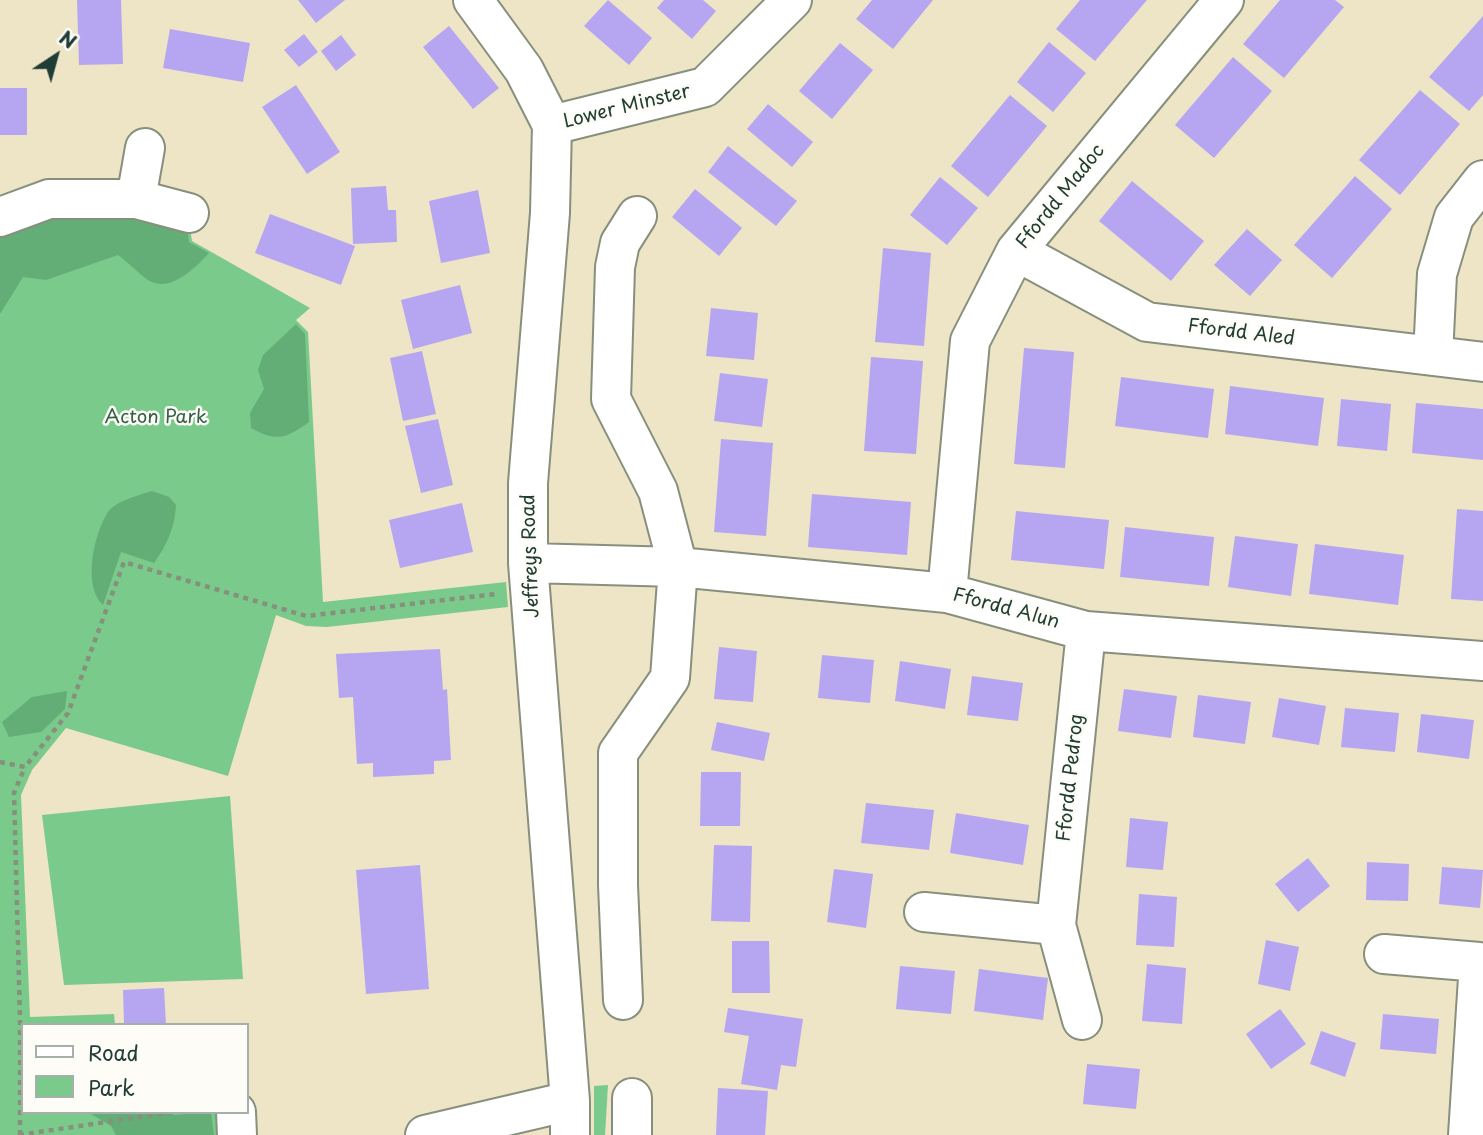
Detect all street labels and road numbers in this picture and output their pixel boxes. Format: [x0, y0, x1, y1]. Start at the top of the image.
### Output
street label: Lower Minster [561, 80, 693, 134]
street label: Ffordd Madoc [1012, 140, 1110, 254]
street label: Ffordd Aled [1186, 315, 1296, 351]
street label: Jeffreys Road [517, 494, 545, 618]
street label: Ffordd Alun [950, 584, 1062, 634]
street label: Ffordd Pedrog [1053, 713, 1089, 843]

